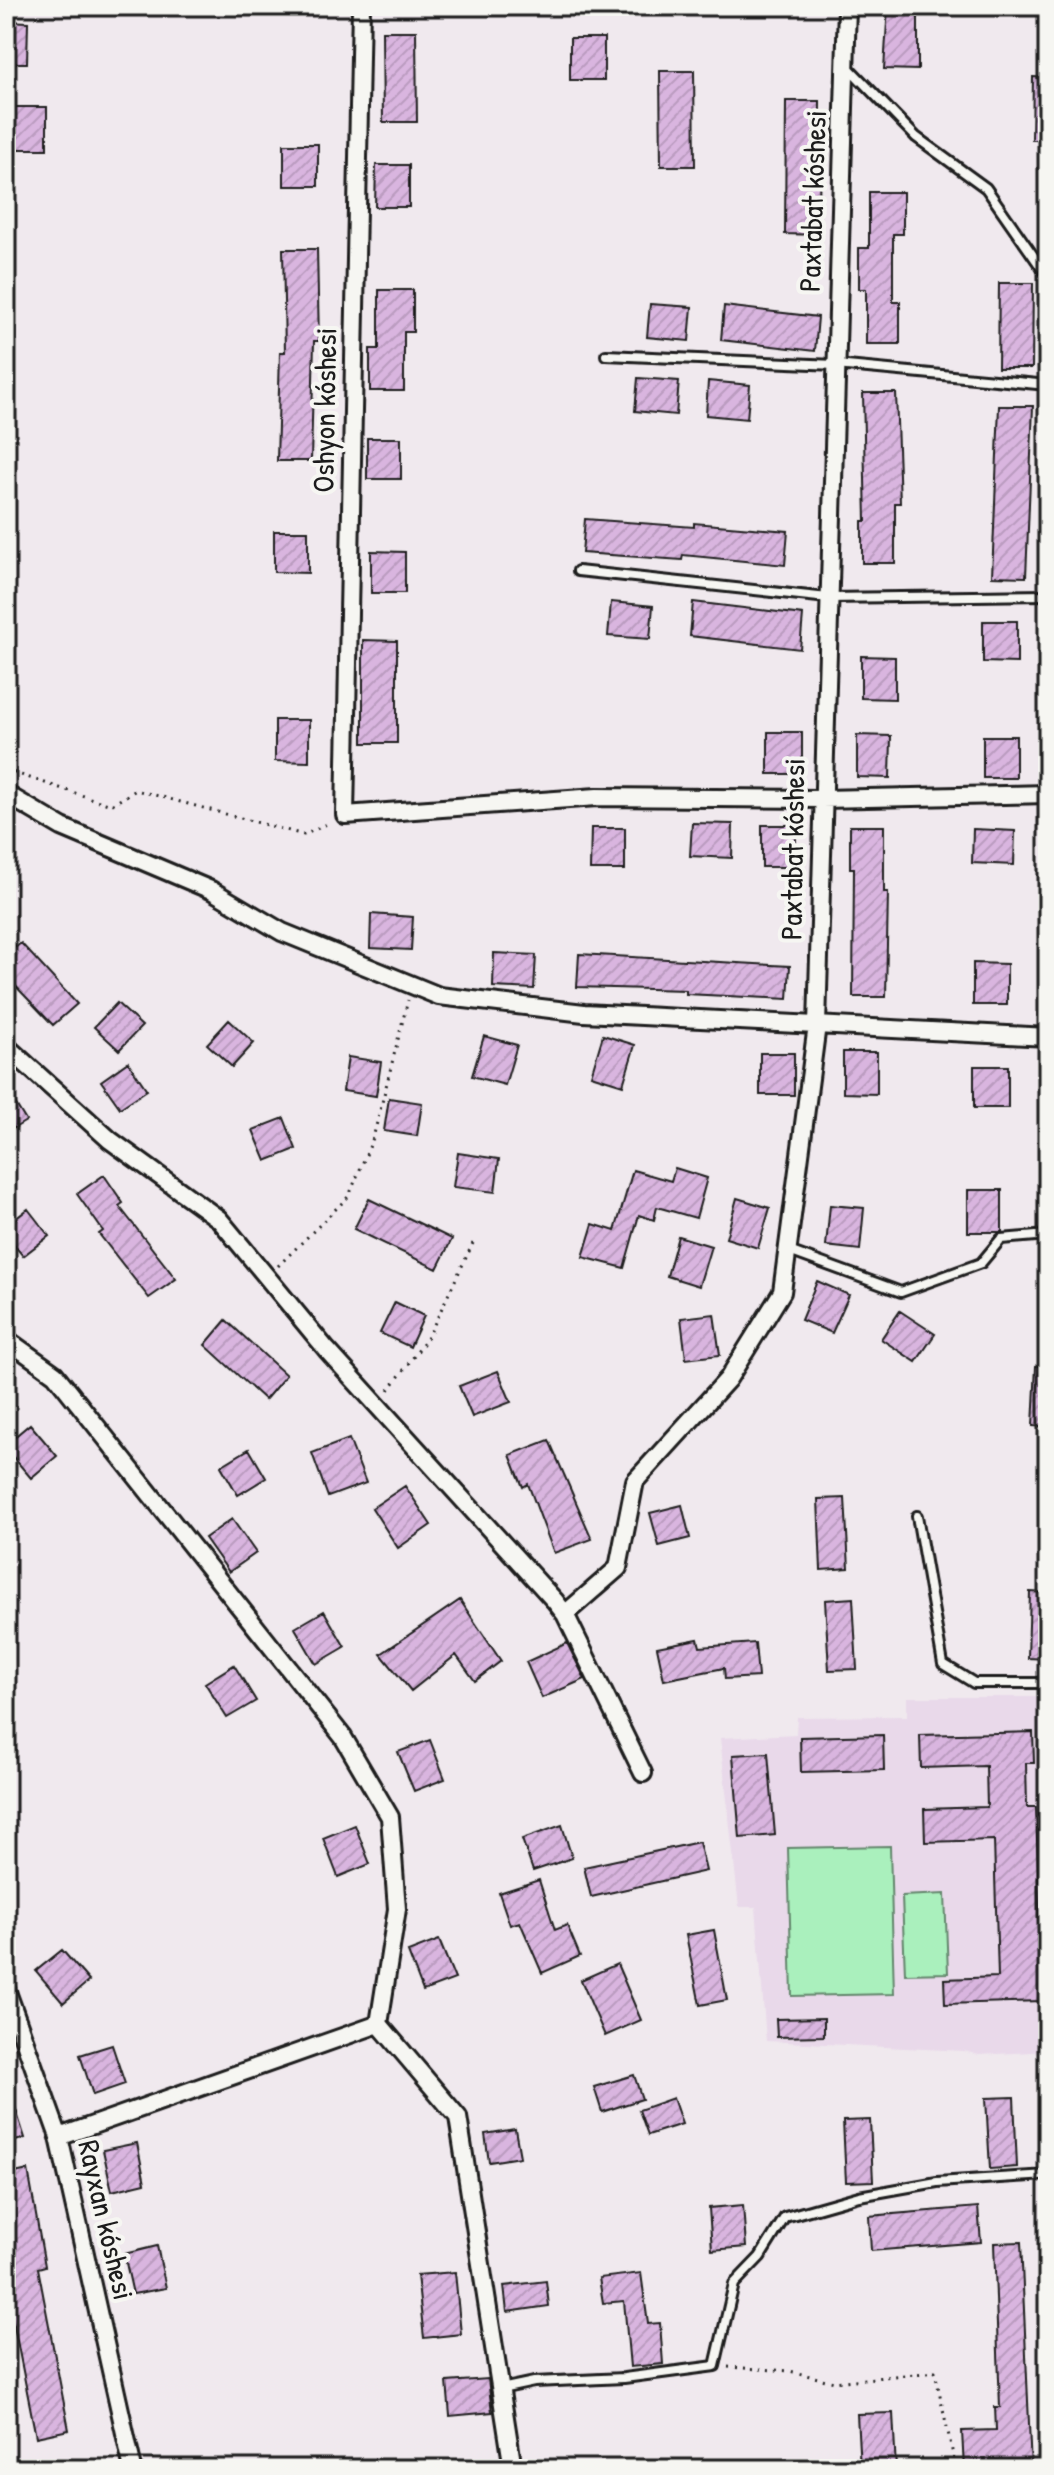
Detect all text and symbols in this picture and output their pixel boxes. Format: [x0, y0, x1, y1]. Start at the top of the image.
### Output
street label: Paxtabat kóshesi [789, 109, 835, 293]
street label: Oshyon kóshesi [303, 327, 345, 493]
street label: Paxtabat kóshesi [770, 758, 814, 940]
street label: Rayxan kóshesi [69, 2136, 145, 2304]

